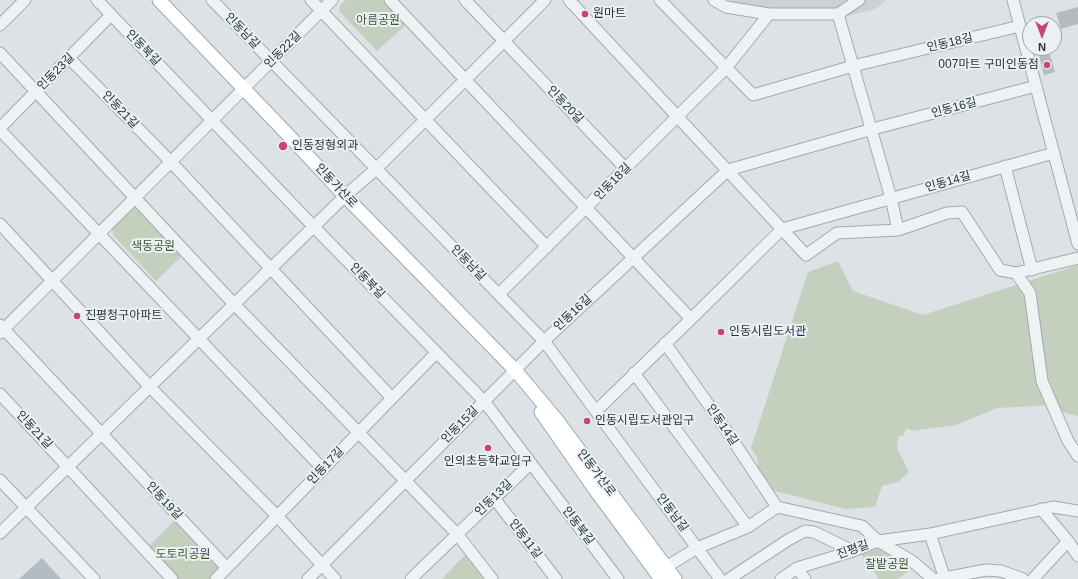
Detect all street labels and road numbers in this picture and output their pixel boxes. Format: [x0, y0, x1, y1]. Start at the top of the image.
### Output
street label: 인동남길 [221, 10, 263, 52]
street label: 인동북길 [122, 27, 164, 69]
street label: 인동22길 [261, 28, 305, 72]
street label: 인동18길 [926, 31, 974, 55]
street label: 인동23길 [34, 50, 78, 94]
street label: 인동20길 [544, 83, 586, 127]
street label: 인동21길 [99, 88, 141, 132]
street label: 인동16길 [930, 95, 978, 121]
street label: 인동18길 [591, 160, 635, 204]
street label: 인동가산로 [312, 161, 360, 211]
street label: 인동14길 [924, 169, 972, 195]
street label: 인동남길 [447, 242, 489, 284]
street label: 인동북길 [346, 260, 388, 302]
street label: 인동16길 [551, 292, 595, 334]
street label: 인동14길 [703, 402, 741, 448]
street label: 인동15길 [438, 403, 482, 447]
street label: 인동21길 [13, 408, 55, 452]
street label: 인동17길 [305, 444, 347, 488]
street label: 인동가산로 [574, 447, 618, 499]
street label: 인동13길 [472, 477, 516, 519]
street label: 인동19길 [143, 479, 185, 523]
street label: 인동남길 [653, 491, 691, 535]
street label: 인동북길 [559, 504, 597, 548]
street label: 인동11길 [506, 516, 544, 562]
street label: 진평길 [835, 538, 871, 562]

